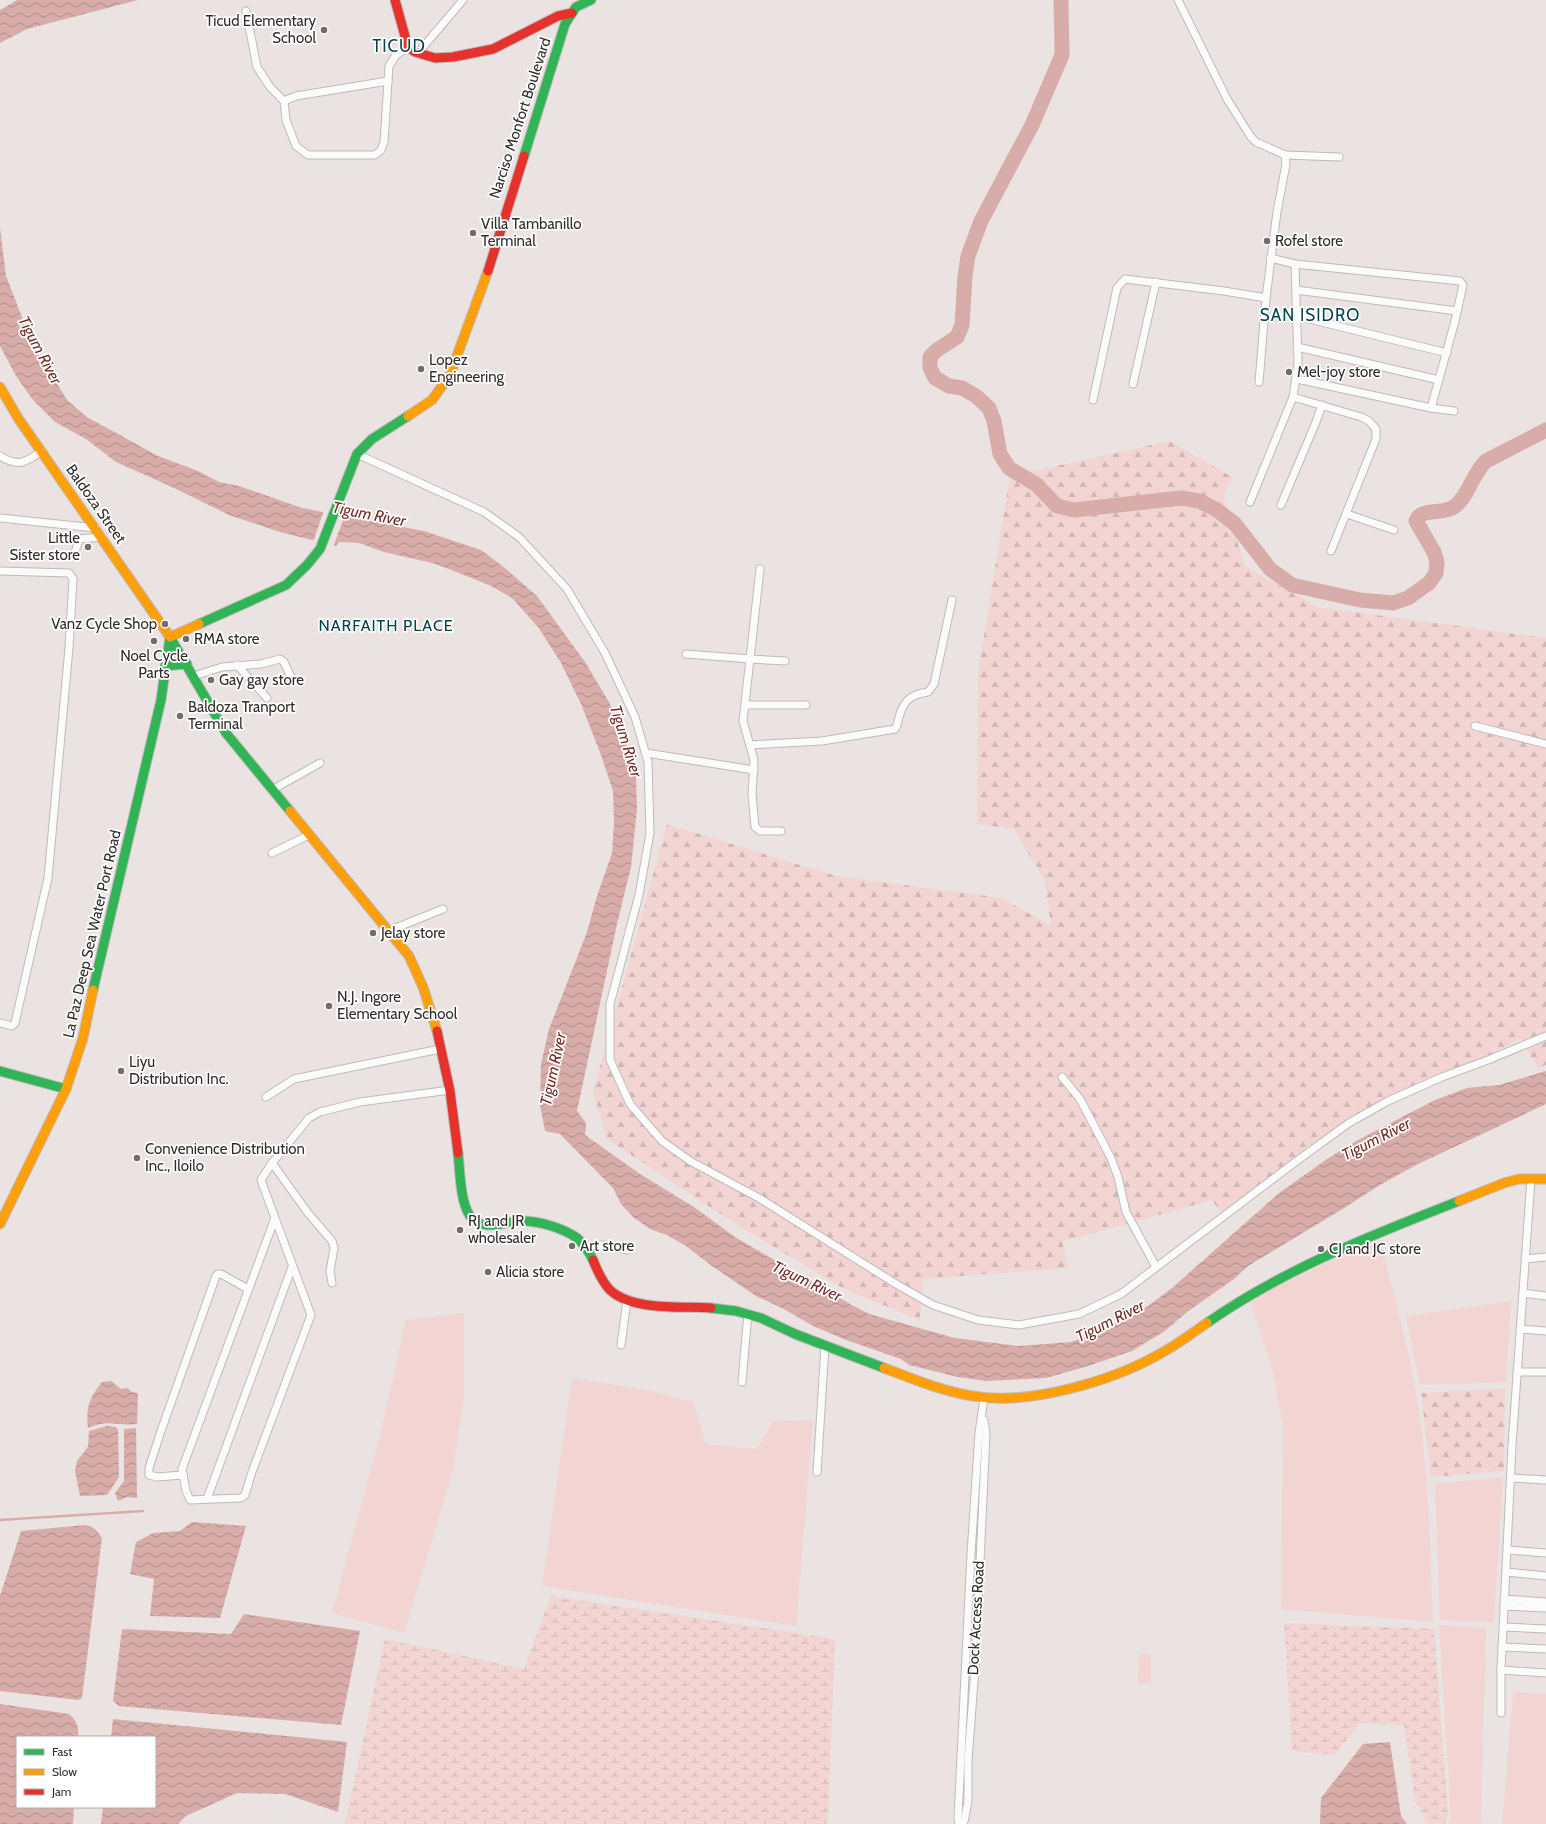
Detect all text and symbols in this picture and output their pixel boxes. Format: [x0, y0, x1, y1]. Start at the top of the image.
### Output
place label: Ticud Elementary School [205, 12, 316, 47]
marker: Ticud Elementary School [319, 25, 329, 35]
street label: Narciso Monfort Boulevard [485, 35, 555, 201]
district label: TICUD [372, 36, 426, 56]
place label: Villa Tambanillo Terminal [481, 215, 581, 250]
marker: Villa Tambanillo Terminal [468, 228, 478, 238]
place label: Rofel store [1275, 232, 1343, 250]
marker: Rofel store [1262, 236, 1272, 246]
district label: SAN ISIDRO [1260, 305, 1360, 325]
water label: Tigum River [14, 313, 66, 388]
place label: Lopez Engineering [429, 351, 505, 386]
place label: Mel-joy store [1297, 363, 1381, 381]
marker: Lopez Engineering [416, 364, 426, 374]
marker: Mel-joy store [1284, 367, 1294, 377]
street label: Baldoza Street [62, 461, 130, 547]
water label: Tigum River [331, 498, 408, 531]
place label: Little Sister store [9, 529, 80, 564]
marker: Little Sister store [83, 542, 93, 552]
place label: Vanz Cycle Shop [51, 615, 157, 633]
district label: NARFAITH PLACE [318, 616, 454, 635]
marker: Vanz Cycle Shop [160, 619, 170, 629]
place label: RMA store [194, 630, 260, 648]
marker: RMA store [181, 634, 191, 644]
marker: Noel Cycle Parts [149, 636, 159, 646]
place label: Noel Cycle Parts [120, 647, 188, 682]
place label: Gay gay store [219, 671, 304, 689]
marker: Gay gay store [206, 675, 216, 685]
place label: Baldoza Tranport Terminal [188, 698, 295, 733]
water label: Tigum River [606, 703, 646, 780]
marker: Baldoza Tranport Terminal [175, 711, 185, 721]
street label: La Paz Deep Sea Water Port Road [59, 828, 125, 1040]
place label: Jelay store [380, 924, 446, 942]
marker: Jelay store [368, 928, 378, 938]
place label: N.J. Ingore Elementary School [337, 988, 458, 1023]
marker: N.J. Ingore Elementary School [324, 1001, 334, 1011]
water label: Tigum River [536, 1030, 570, 1107]
place label: Liyu Distribution Inc. [129, 1053, 229, 1088]
marker: Liyu Distribution Inc. [116, 1066, 126, 1076]
water label: Tigum River [1338, 1113, 1414, 1164]
place label: Convenience Distribution Inc., Iloilo [145, 1140, 305, 1175]
marker: Convenience Distribution Inc., Iloilo [132, 1153, 142, 1163]
place label: RJ and JR wholesaler [468, 1212, 536, 1247]
marker: RJ and JR wholesaler [455, 1225, 465, 1235]
place label: Art store [580, 1237, 634, 1255]
place label: CJ and JC store [1329, 1240, 1421, 1258]
marker: Art store [567, 1241, 577, 1251]
marker: CJ and JC store [1316, 1244, 1326, 1254]
water label: Tigum River [769, 1257, 846, 1306]
place label: Alicia store [496, 1263, 564, 1281]
marker: Alicia store [483, 1267, 493, 1277]
water label: Tigum River [1072, 1295, 1148, 1346]
street label: Dock Access Road [964, 1560, 988, 1676]
legend [16, 1736, 156, 1808]
text: Fast [52, 1744, 72, 1759]
text: Slow [52, 1764, 77, 1779]
text: Jam [51, 1784, 71, 1799]

